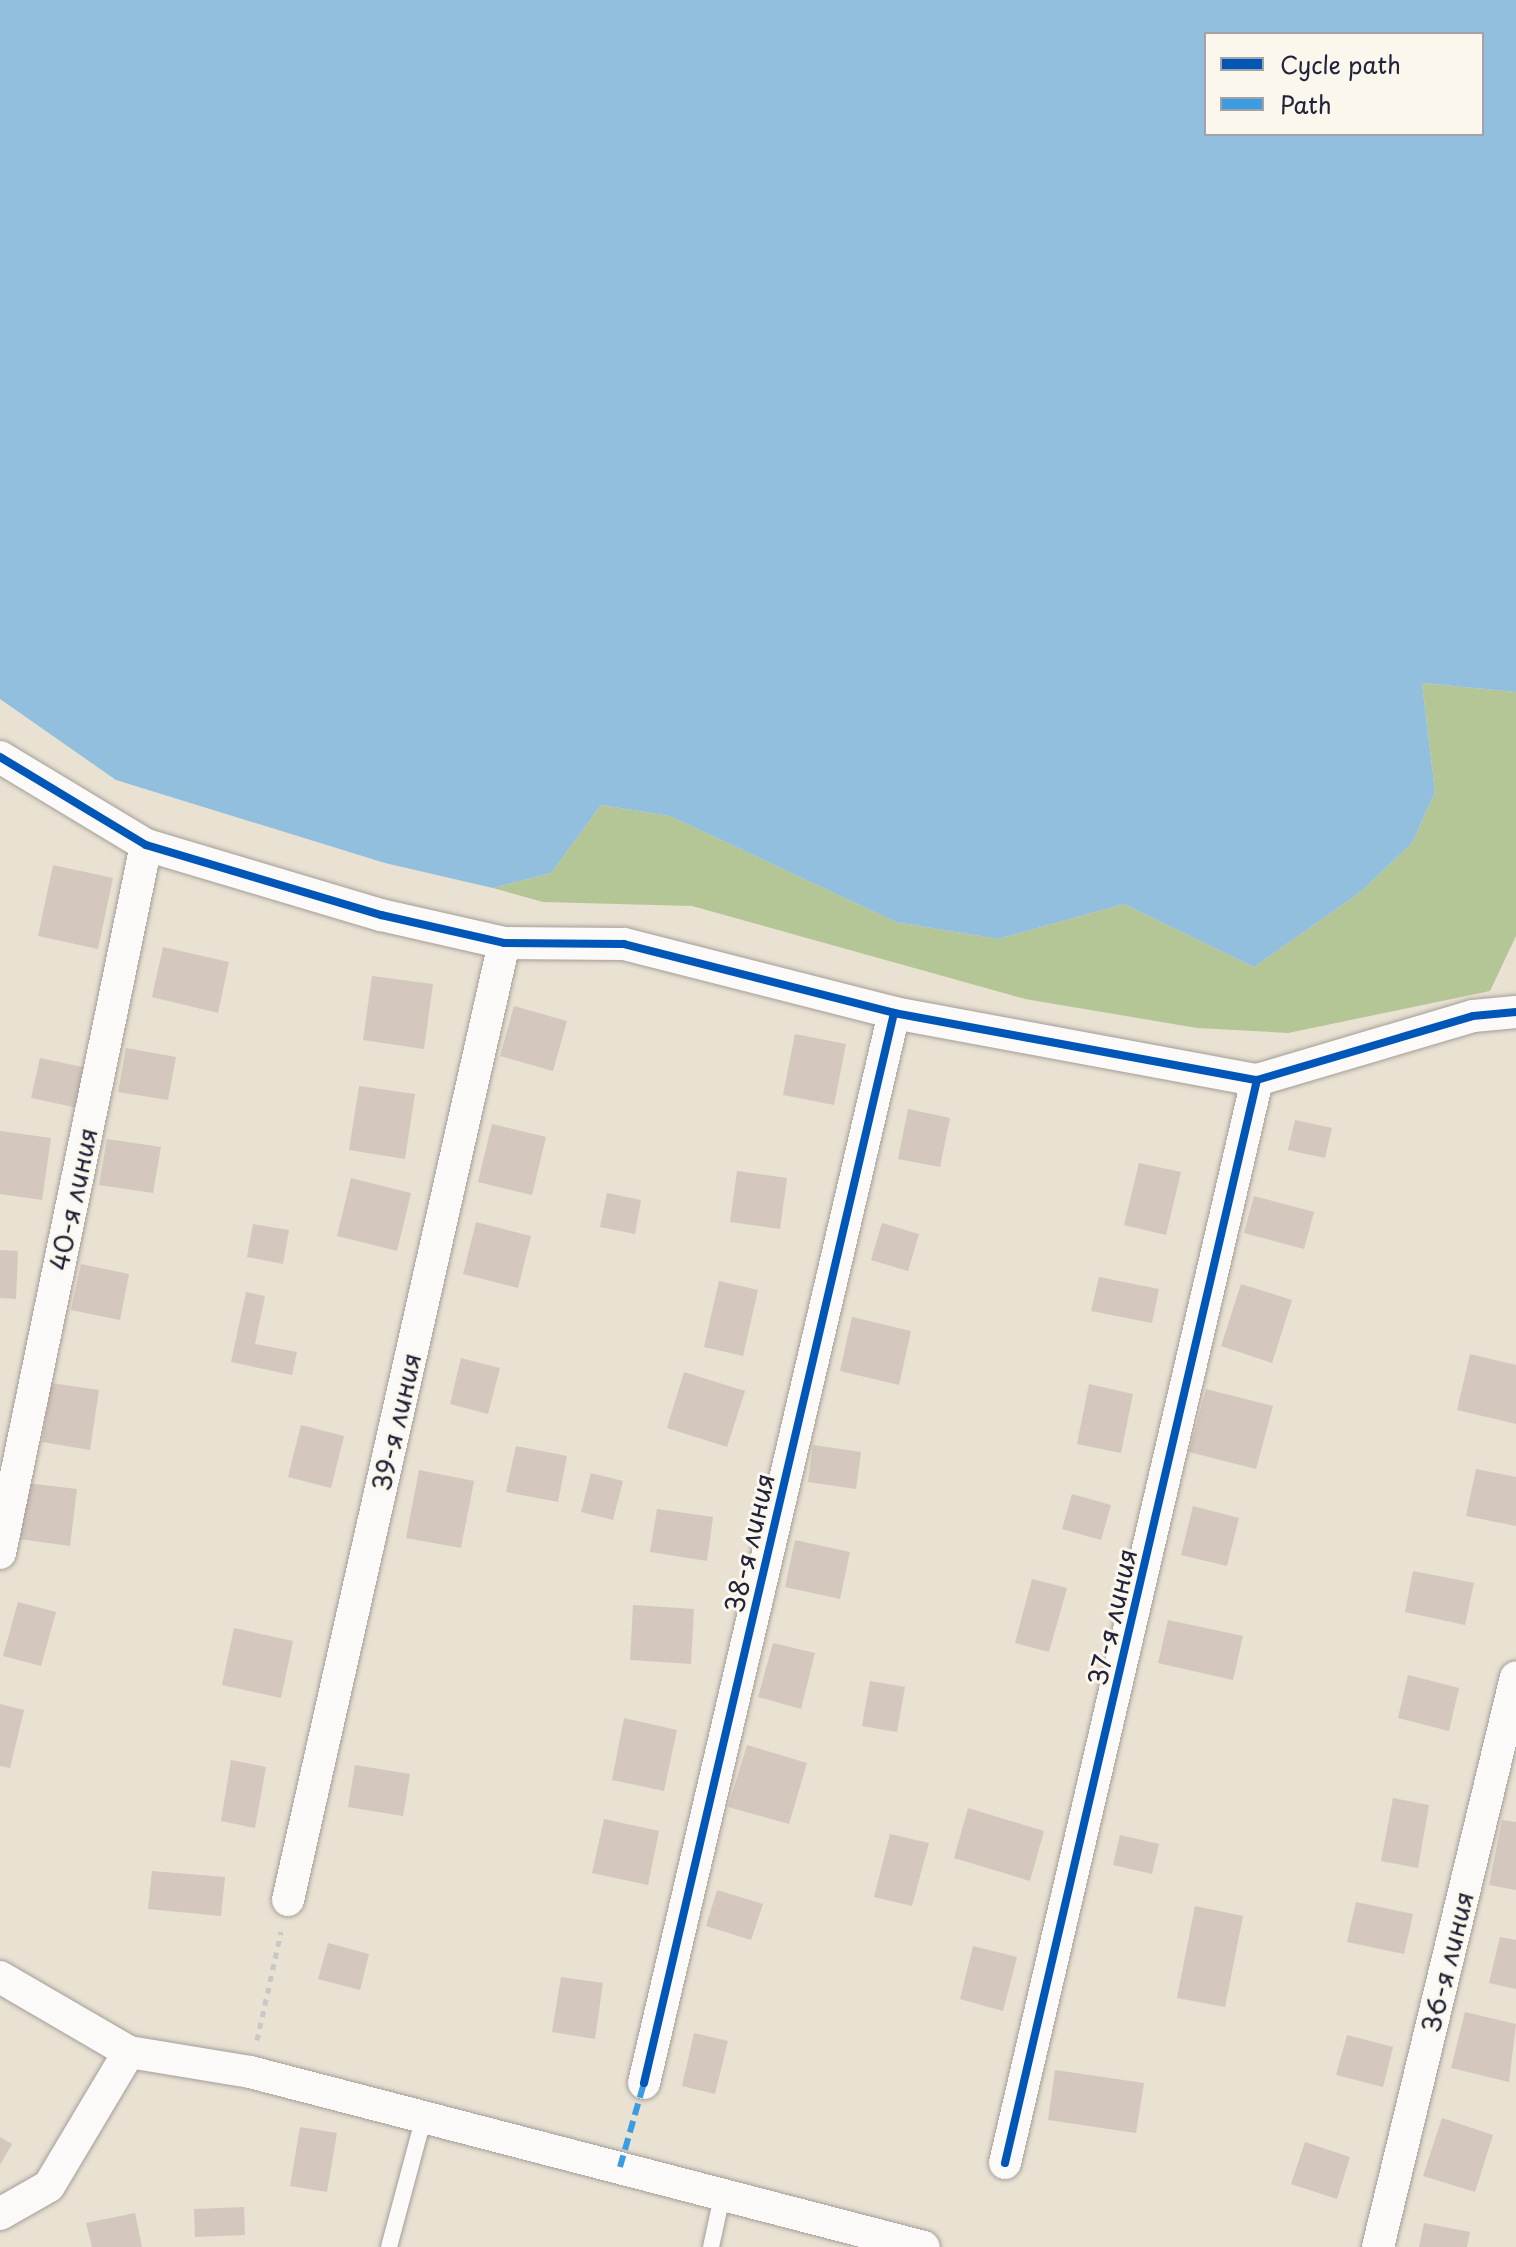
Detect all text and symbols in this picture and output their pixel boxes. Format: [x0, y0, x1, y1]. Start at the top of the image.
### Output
legend [1204, 32, 1484, 136]
text: Cycle path [1280, 46, 1401, 82]
text: Path [1280, 86, 1332, 122]
street label: 40-я линия [43, 1124, 103, 1274]
street label: 39-я линия [365, 1350, 427, 1494]
street label: 38-я линия [718, 1470, 780, 1616]
street label: 37-я линия [1081, 1545, 1143, 1689]
street label: 36-я линия [1414, 1888, 1480, 2036]

